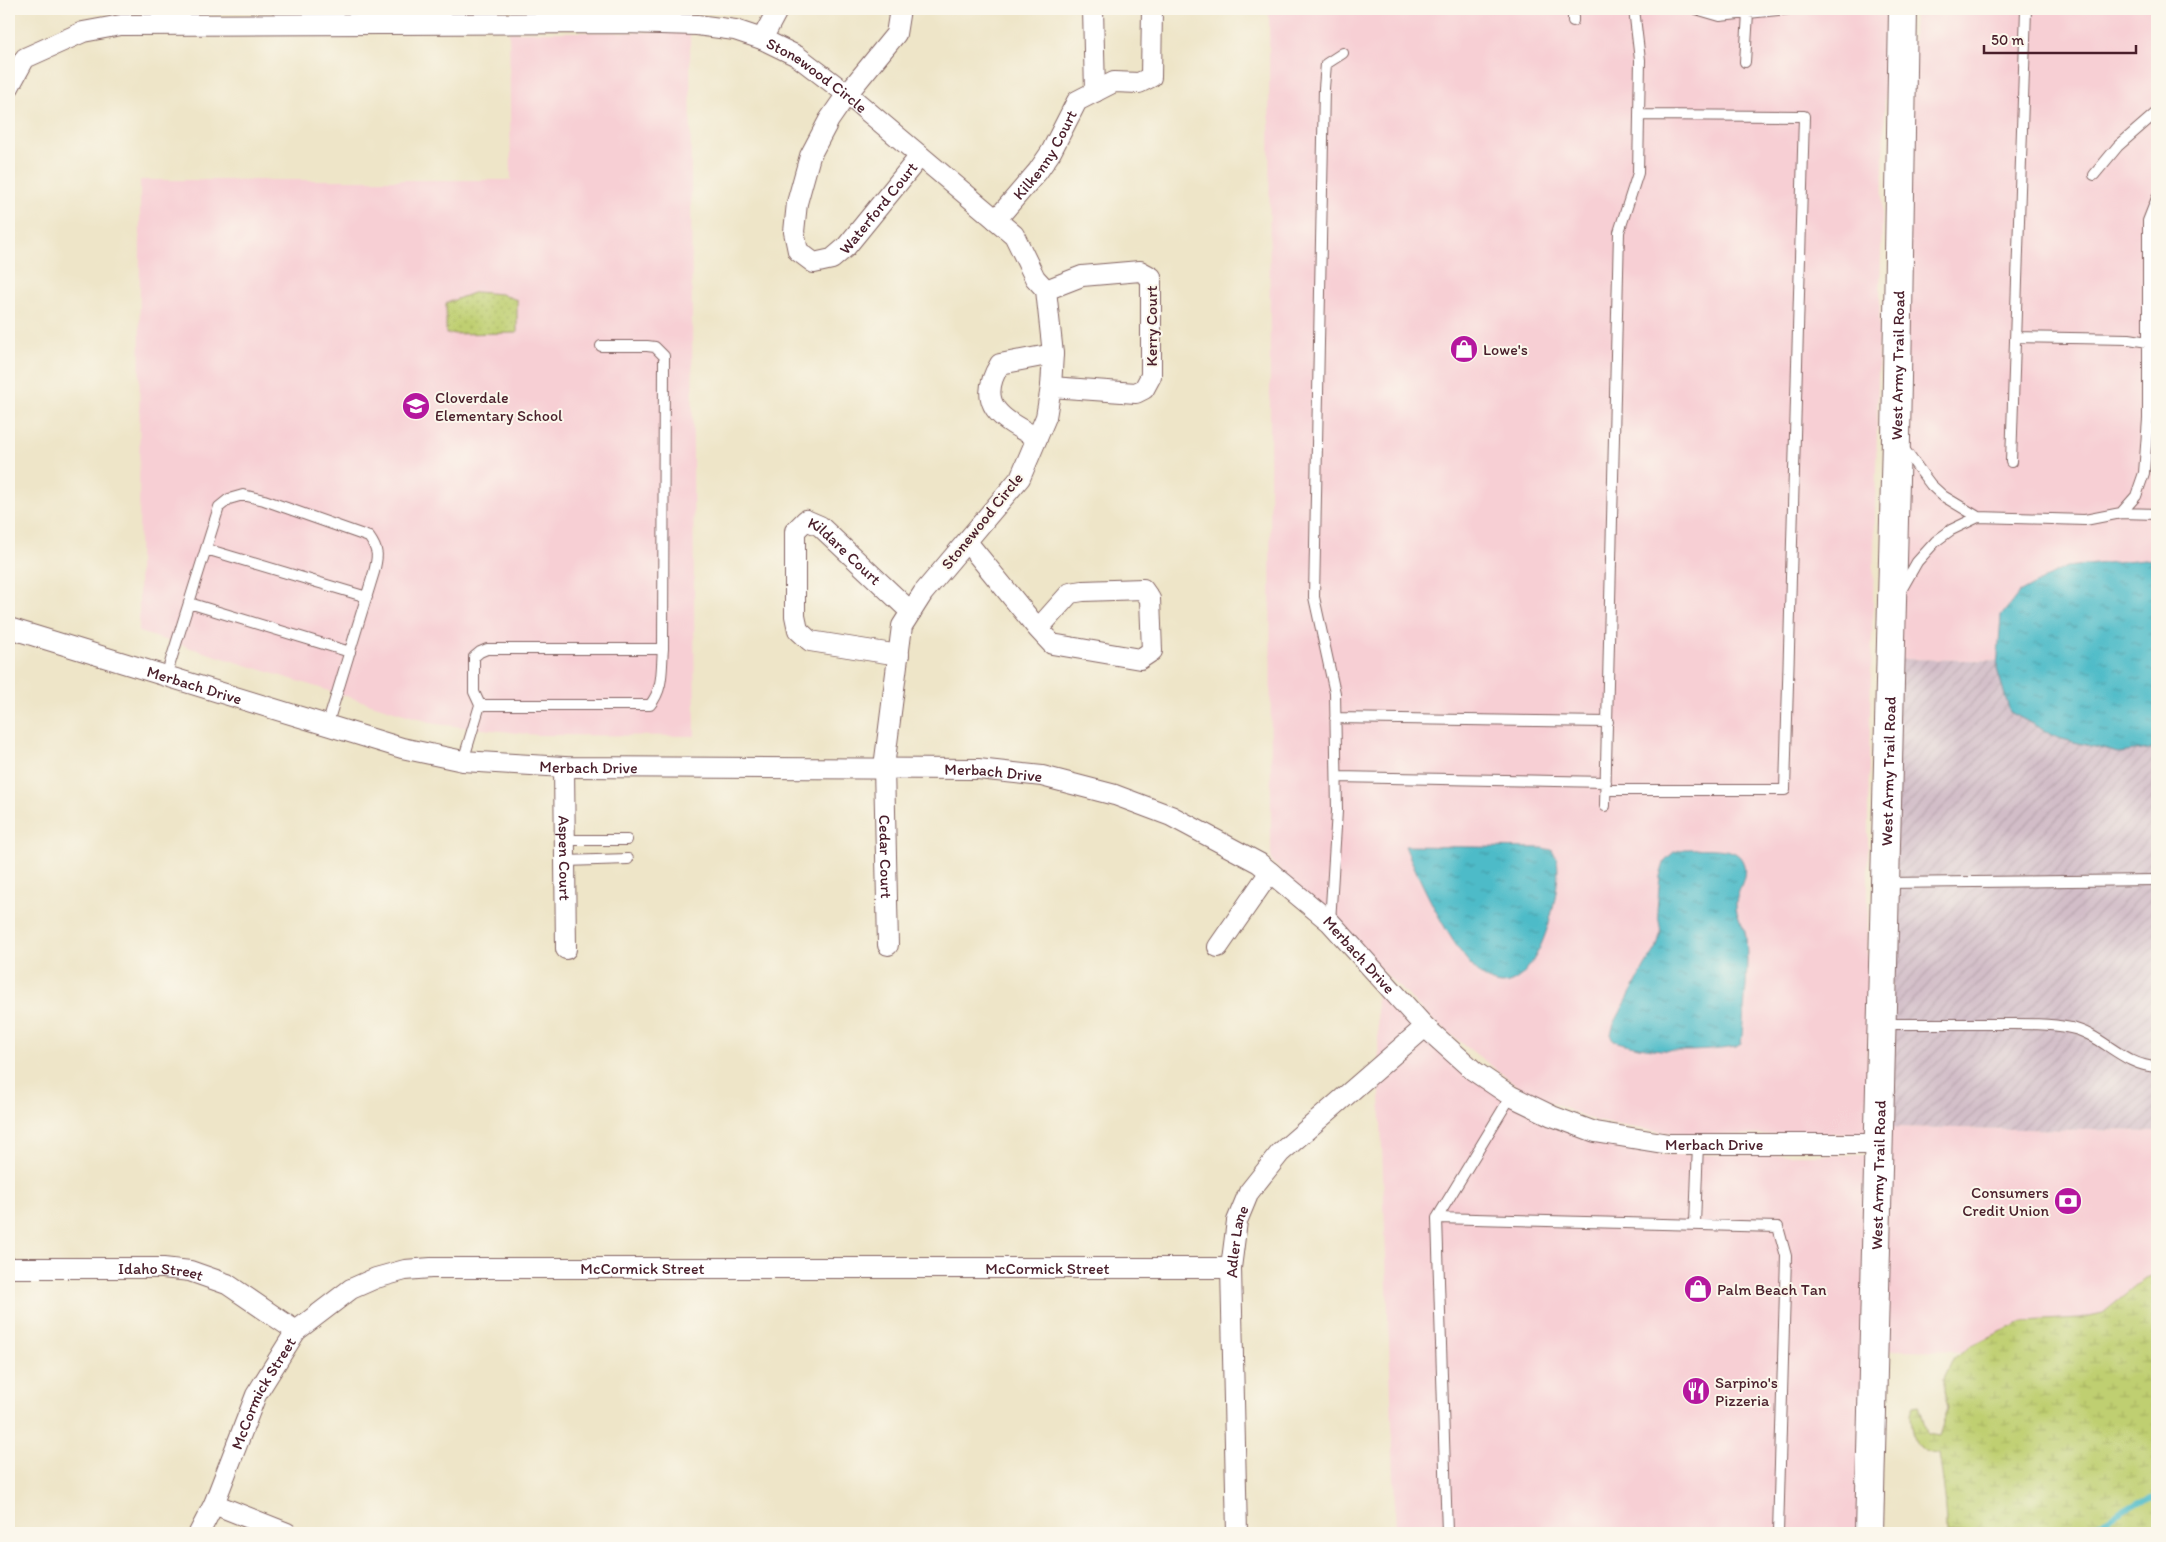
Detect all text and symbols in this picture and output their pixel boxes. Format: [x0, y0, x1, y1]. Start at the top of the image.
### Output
scale bar [1984, 22, 2136, 54]
text: 50 m [1991, 31, 2024, 49]
street label: Stonewood Circle [763, 33, 872, 117]
street label: Kilkenny Court [1008, 106, 1080, 203]
street label: Waterford Court [835, 158, 921, 258]
street label: Kerry Court [1142, 286, 1161, 366]
street label: West Army Trail Road [1886, 290, 1908, 440]
shop icon: Lowe's [1449, 334, 1479, 364]
place label: Lowe's [1483, 340, 1528, 359]
place label: Cloverdale Elementary School [435, 388, 563, 425]
school or university icon: Cloverdale Elementary School [401, 391, 431, 421]
street label: Stonewood Circle [937, 469, 1027, 573]
street label: Kildare Court [805, 513, 885, 588]
street label: Merbach Drive [145, 661, 244, 708]
street label: West Army Trail Road [1876, 696, 1899, 846]
street label: Merbach Drive [539, 756, 638, 777]
street label: Merbach Drive [944, 759, 1043, 785]
street label: Cedar Court [876, 814, 896, 899]
street label: Aspen Court [555, 815, 575, 901]
street label: Merbach Drive [1319, 912, 1399, 997]
street label: West Army Trail Road [1866, 1100, 1889, 1250]
street label: Merbach Drive [1665, 1135, 1763, 1154]
place label: Consumers Credit Union [1962, 1183, 2049, 1220]
bank icon: Consumers Credit Union [2053, 1186, 2083, 1216]
street label: Adler Lane [1221, 1202, 1252, 1278]
street label: Idaho Street [118, 1258, 206, 1285]
street label: McCormick Street [580, 1259, 704, 1278]
street label: McCormick Street [985, 1259, 1109, 1278]
shop icon: Palm Beach Tan [1683, 1274, 1713, 1304]
place label: Palm Beach Tan [1717, 1280, 1827, 1299]
street label: McCormick Street [226, 1333, 299, 1452]
place label: Sarpino's Pizzeria [1715, 1373, 1778, 1410]
restaurant icon: Sarpino's Pizzeria [1681, 1376, 1711, 1406]

